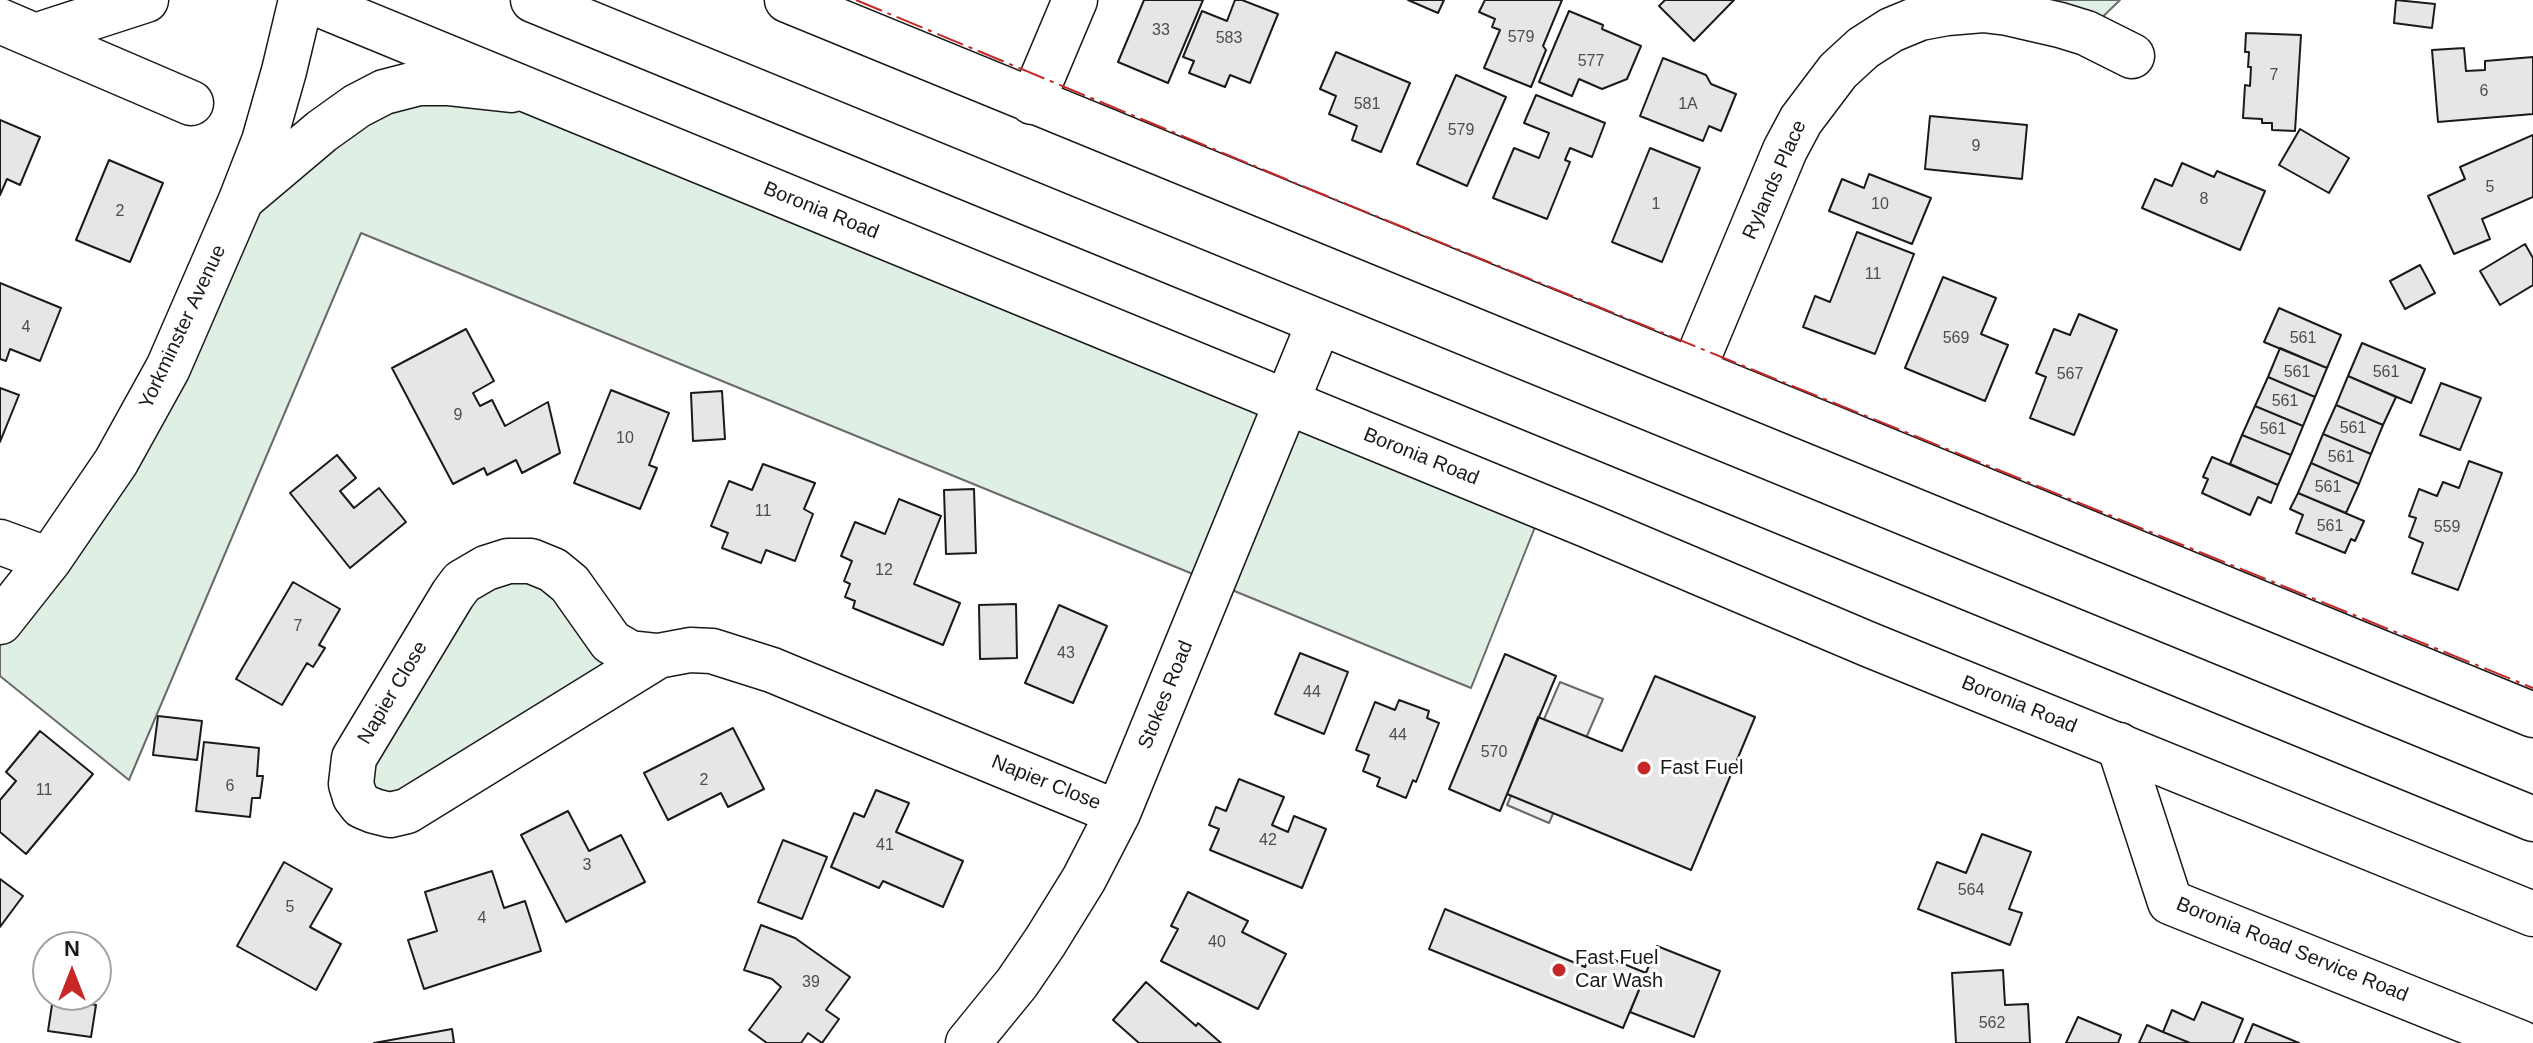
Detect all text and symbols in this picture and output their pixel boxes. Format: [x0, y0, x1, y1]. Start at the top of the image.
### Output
house number: 33 [1152, 21, 1170, 41]
house number: 579 [1508, 28, 1534, 48]
house number: 583 [1216, 29, 1242, 49]
house number: 577 [1578, 52, 1604, 72]
house number: 7 [2270, 66, 2278, 86]
house number: 6 [2480, 82, 2488, 102]
house number: 581 [1354, 95, 1380, 115]
house number: 1A [1678, 95, 1698, 115]
street label: Rylands Place [1738, 117, 1812, 243]
house number: 579 [1448, 121, 1474, 141]
house number: 9 [1972, 137, 1980, 157]
street label: Boronia Road [760, 177, 882, 245]
house number: 5 [2486, 178, 2494, 198]
house number: 8 [2200, 190, 2208, 210]
house number: 1 [1652, 195, 1660, 215]
house number: 10 [1871, 195, 1889, 215]
house number: 2 [116, 202, 124, 222]
street label: Yorkminster Avenue [135, 241, 231, 413]
house number: 11 [1865, 265, 1881, 285]
house number: 4 [22, 318, 30, 338]
house number: 569 [1943, 329, 1969, 349]
house number: 561 [2290, 329, 2316, 349]
house number: 561 [2284, 363, 2310, 383]
house number: 561 [2373, 363, 2399, 383]
house number: 567 [2057, 365, 2083, 385]
house number: 561 [2272, 392, 2298, 412]
house number: 9 [454, 406, 462, 426]
house number: 561 [2340, 419, 2366, 439]
house number: 561 [2260, 420, 2286, 440]
street label: Boronia Road [1360, 423, 1482, 491]
house number: 10 [616, 429, 634, 449]
house number: 561 [2328, 448, 2354, 468]
house number: 561 [2315, 478, 2341, 498]
house number: 11 [755, 502, 771, 522]
house number: 561 [2317, 517, 2343, 537]
house number: 559 [2434, 518, 2460, 538]
house number: 12 [875, 561, 893, 581]
house number: 7 [294, 617, 302, 637]
street label: Napier Close [353, 637, 433, 749]
street label: Stokes Road [1133, 637, 1199, 753]
house number: 43 [1057, 644, 1075, 664]
street label: Boronia Road [1958, 671, 2080, 739]
house number: 44 [1303, 683, 1321, 703]
house number: 44 [1389, 726, 1407, 746]
house number: 570 [1481, 743, 1507, 763]
street label: Napier Close [988, 750, 1104, 816]
place label: Fast Fuel [1660, 756, 1743, 780]
marker: Fast Fuel [1635, 759, 1653, 777]
house number: 2 [700, 771, 708, 791]
house number: 6 [226, 777, 234, 797]
house number: 11 [36, 781, 52, 801]
house number: 42 [1259, 831, 1277, 851]
house number: 41 [876, 836, 894, 856]
house number: 3 [583, 856, 591, 876]
house number: 564 [1958, 881, 1984, 901]
street label: Boronia Road Service Road [2173, 892, 2411, 1008]
house number: 5 [286, 898, 294, 918]
house number: 4 [478, 909, 486, 929]
north arrow [32, 931, 112, 1011]
house number: 40 [1208, 933, 1226, 953]
text: N [64, 936, 80, 961]
place label: Fast Fuel Car Wash [1575, 946, 1663, 993]
marker: Fast Fuel Car Wash [1550, 961, 1568, 979]
house number: 39 [802, 973, 820, 993]
house number: 562 [1979, 1014, 2005, 1034]

